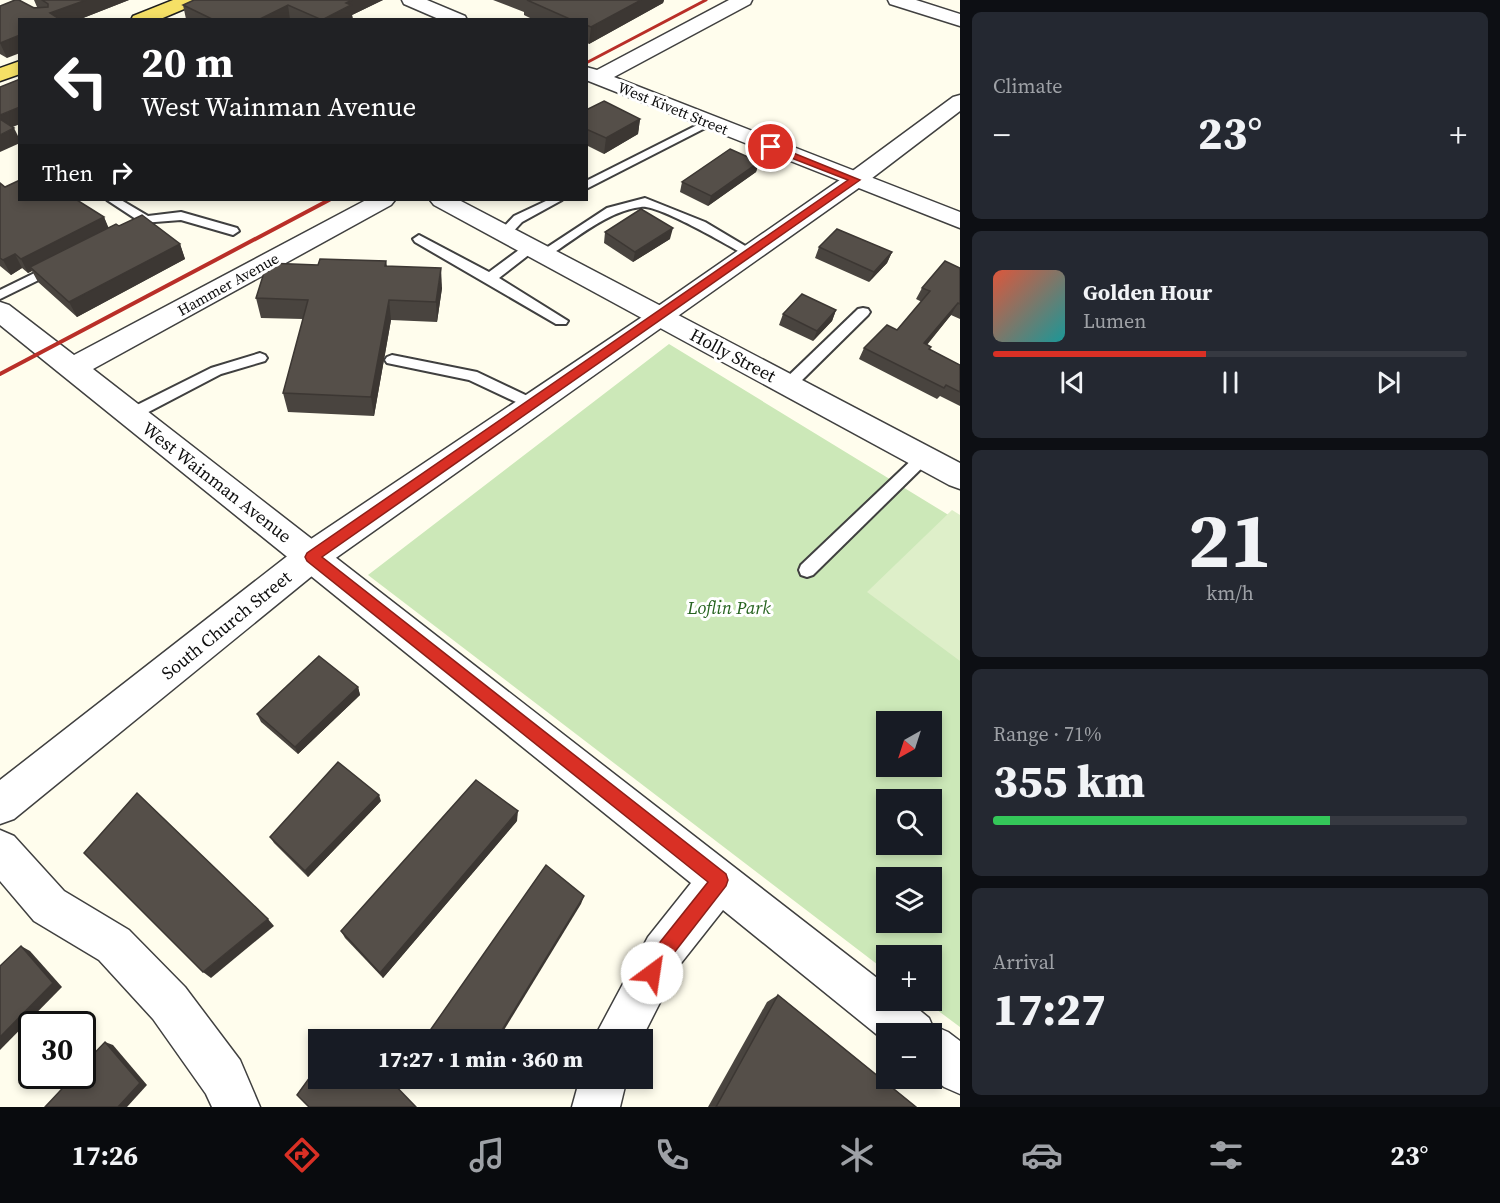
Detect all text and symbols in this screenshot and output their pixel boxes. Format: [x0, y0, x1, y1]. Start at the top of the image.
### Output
text: 20 m [141, 33, 234, 91]
icon: left [42, 42, 120, 120]
text: Climate [993, 72, 1062, 100]
street label: West Kivett Street [615, 76, 731, 140]
text: West Wainman Avenue [141, 88, 416, 125]
text: 23° [1198, 102, 1262, 164]
text: − [993, 112, 1011, 157]
text: + [1449, 112, 1467, 157]
pin [745, 121, 796, 172]
icon: arrive [754, 130, 787, 163]
icon: right [105, 156, 138, 189]
text: Then [42, 158, 93, 188]
street label: Hammer Avenue [174, 247, 283, 321]
text: Golden Hour [1083, 277, 1212, 307]
text: Lumen [1083, 307, 1146, 335]
street label: Holly Street [686, 322, 781, 388]
icon: previous [1056, 366, 1089, 399]
icon: pause [1214, 366, 1247, 399]
icon: next [1372, 366, 1405, 399]
street label: West Wainman Avenue [137, 416, 297, 548]
text: 21 [1188, 486, 1272, 593]
street label: South Church Street [156, 565, 296, 685]
text: km/h [1206, 579, 1254, 607]
park label: Loflin Park [686, 595, 771, 620]
north arrow [876, 711, 942, 777]
map controls [876, 711, 942, 1089]
text: Range · 71% [993, 720, 1102, 748]
text: 355 km [993, 750, 1145, 812]
button: search [876, 789, 942, 855]
button: layers [876, 867, 942, 933]
position arrow [620, 941, 684, 1005]
button: + [876, 945, 942, 1011]
text: Arrival [993, 948, 1055, 976]
text: 17:27 [993, 978, 1106, 1040]
speed limit sign: 30 [18, 1011, 96, 1089]
button: − [876, 1023, 942, 1089]
text: 17:27 · 1 min · 360 m [378, 1044, 583, 1074]
icon: directions [281, 1134, 323, 1176]
icon: music [466, 1134, 508, 1176]
icon: phone [651, 1134, 693, 1176]
icon: climate [836, 1134, 878, 1176]
icon: car [1021, 1134, 1063, 1176]
icon: filters [1205, 1134, 1247, 1176]
text: 17:26 [71, 1137, 138, 1174]
text: 23° [1390, 1137, 1428, 1174]

